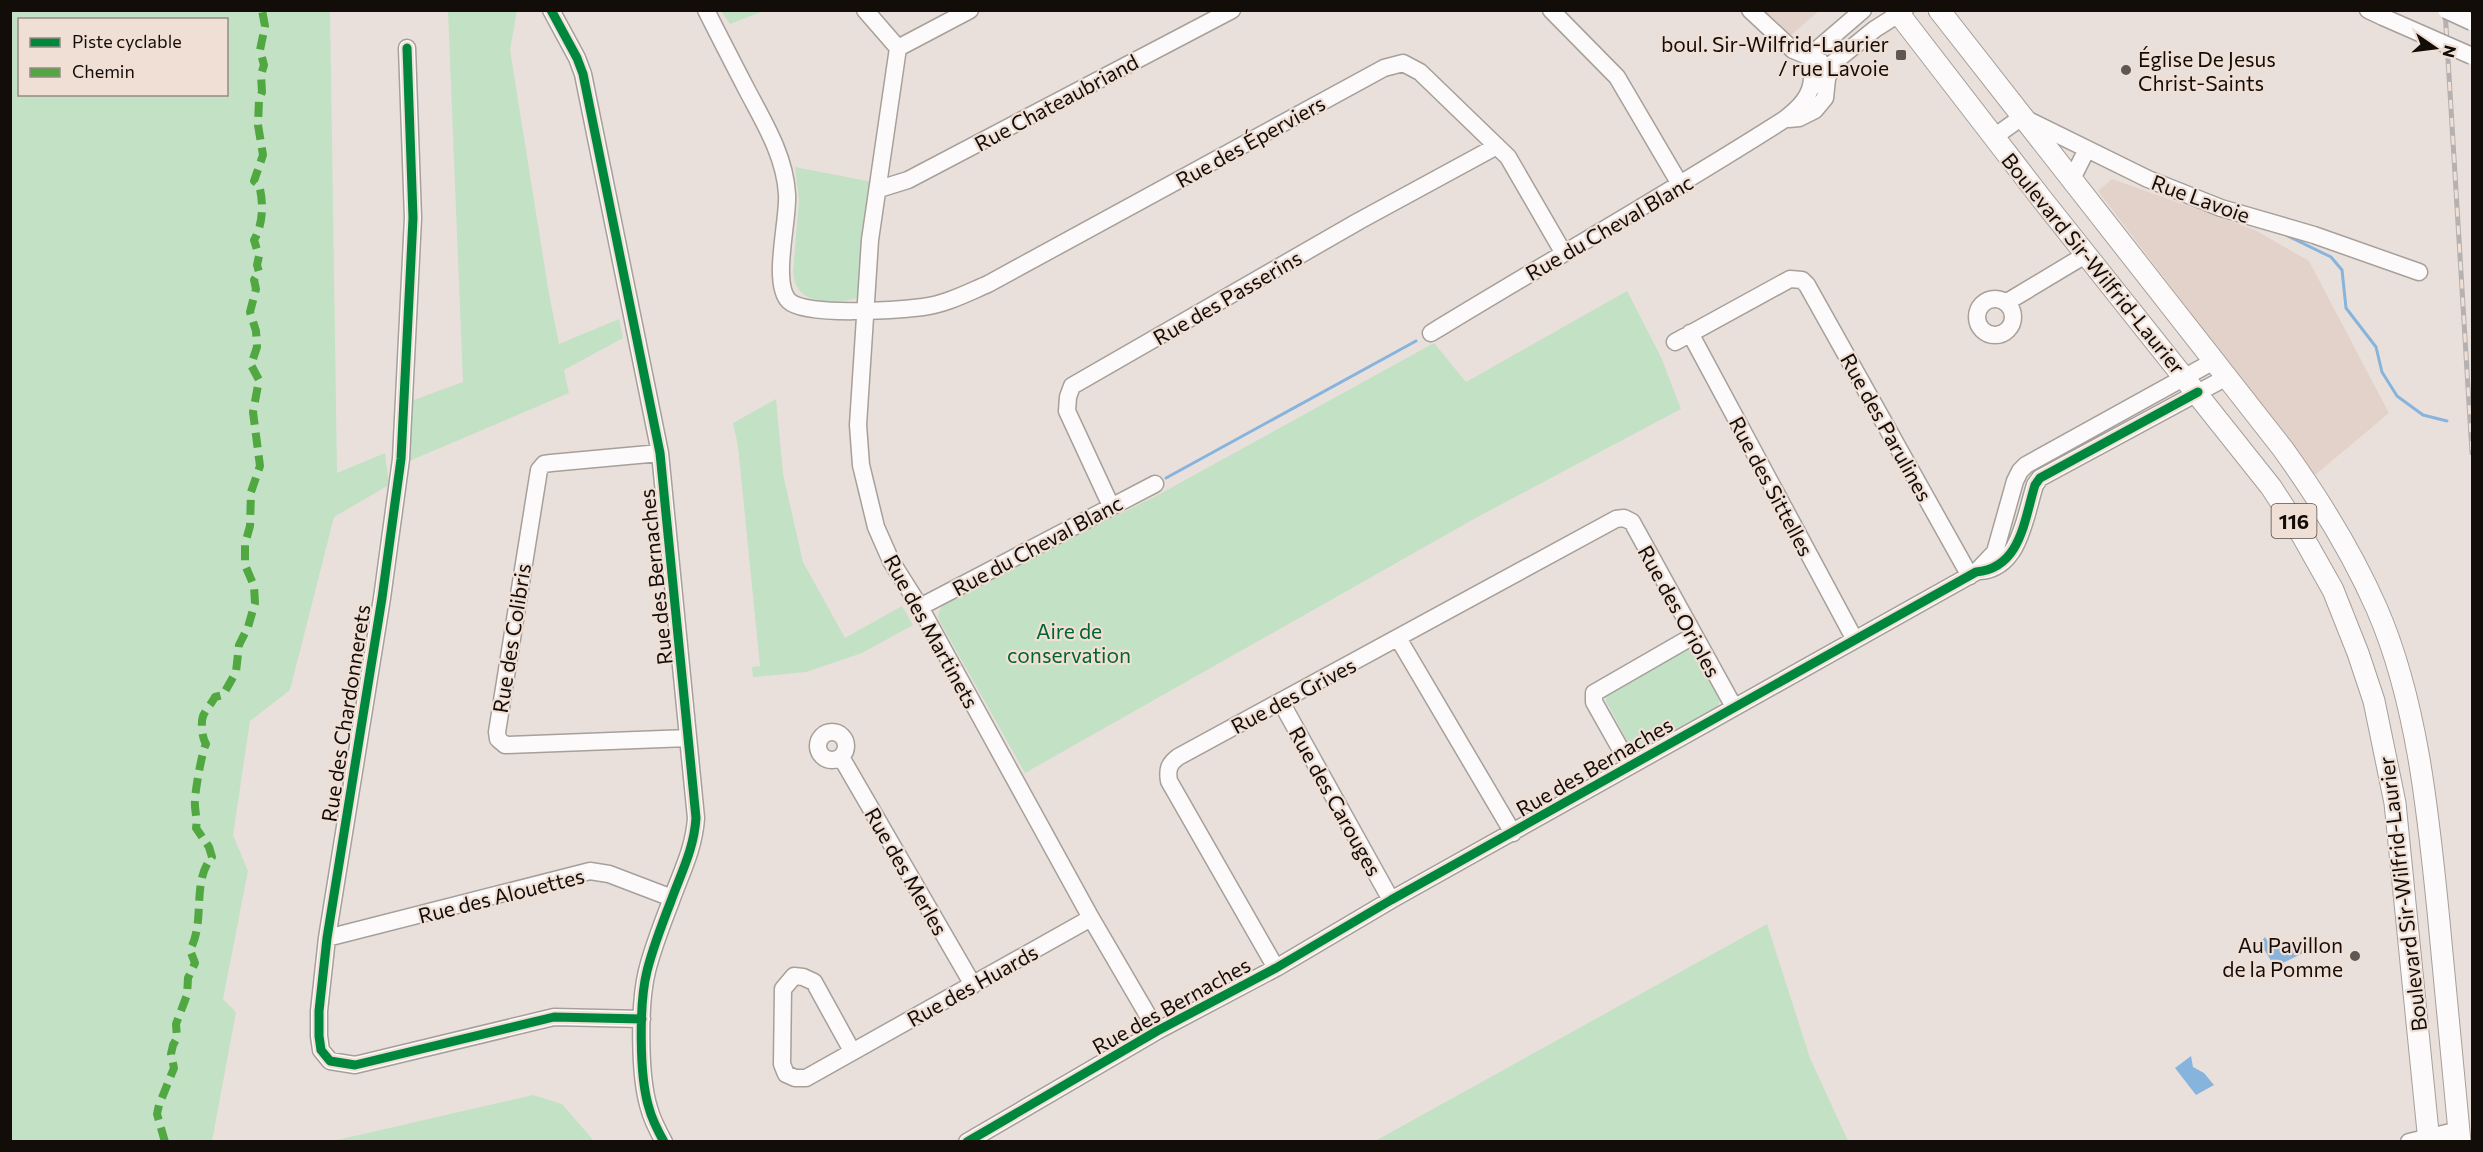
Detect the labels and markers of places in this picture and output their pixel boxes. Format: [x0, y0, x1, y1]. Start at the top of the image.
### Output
place label: boul. Sir-Wilfrid-Laurier / rue Lavoie [1661, 31, 1889, 80]
place label: Église De Jesus Christ-Saints [2138, 46, 2276, 95]
marker: boul. Sir-Wilfrid-Laurier / rue Lavoie [1894, 48, 1908, 62]
marker: Église De Jesus Christ-Saints [2119, 63, 2133, 77]
place label: Au Pavillon de la Pomme [2222, 932, 2343, 981]
marker: Au Pavillon de la Pomme [2348, 949, 2362, 963]

